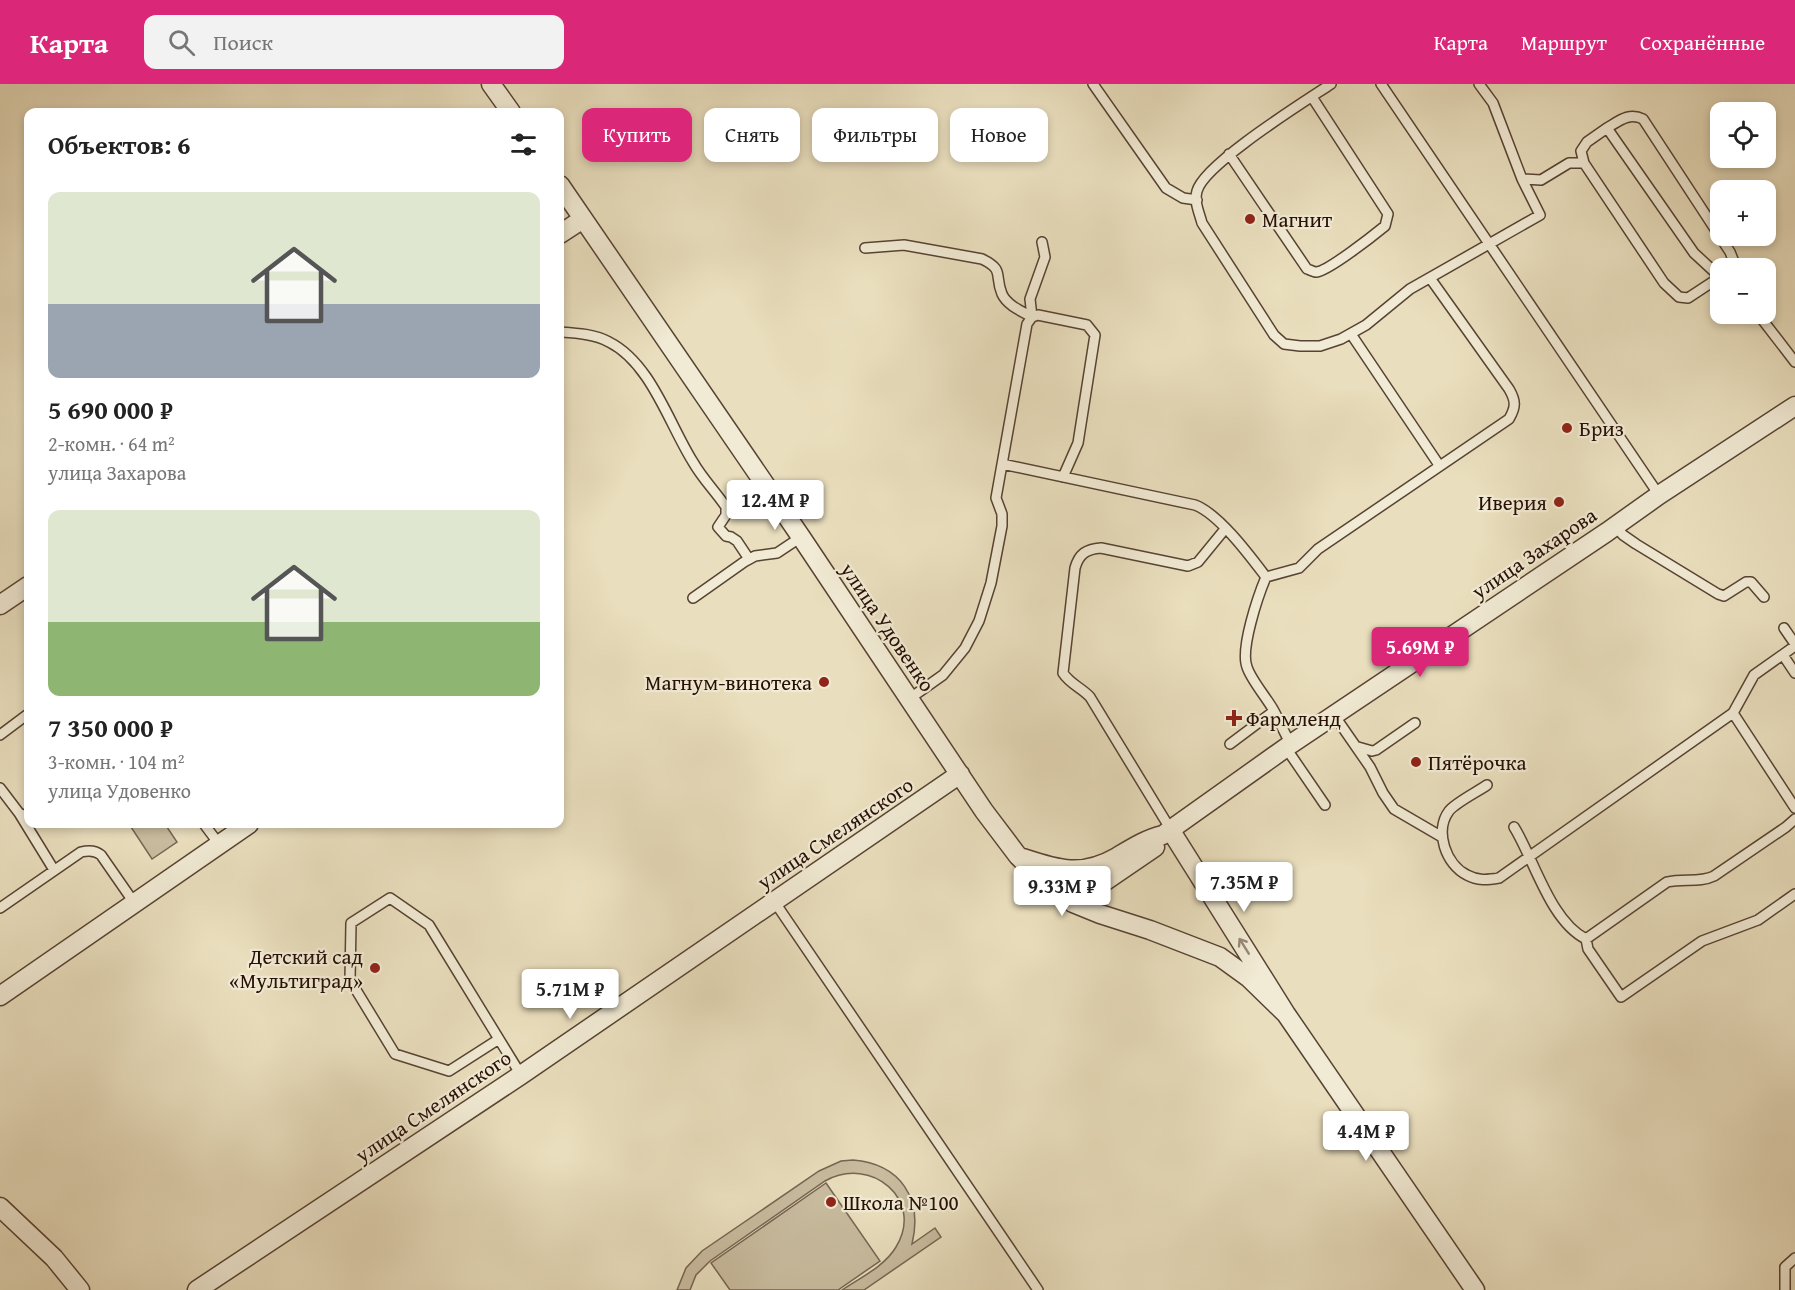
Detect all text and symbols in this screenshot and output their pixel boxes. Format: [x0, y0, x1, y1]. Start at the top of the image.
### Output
search box [144, 15, 564, 69]
text: Карта [30, 22, 108, 63]
icon: search [165, 26, 198, 59]
text: Поиск [213, 26, 273, 58]
text: Карта [1434, 27, 1488, 58]
text: Маршрут [1521, 27, 1607, 58]
text: Сохранённые [1640, 27, 1765, 58]
map controls [1710, 102, 1776, 324]
button: locate [1710, 102, 1776, 168]
chip: Купить [582, 108, 692, 162]
chip: Снять [704, 108, 800, 162]
chip: Фильтры [812, 108, 938, 162]
chip: Новое [950, 108, 1048, 162]
text: Объектов: 6 [48, 125, 191, 164]
icon: filters [507, 128, 540, 161]
button: + [1710, 180, 1776, 246]
place label: Магнит [1262, 204, 1332, 235]
marker: Магнит [1243, 212, 1257, 226]
icon: home [240, 231, 348, 339]
button: − [1710, 258, 1776, 324]
text: 5 690 000 ₽ [48, 390, 173, 429]
place label: Бриз [1579, 413, 1624, 444]
marker: Бриз [1560, 421, 1574, 435]
text: 2-комн. · 64 m² [48, 429, 175, 458]
text: улица Захарова [48, 458, 186, 487]
pin: 12.4M ₽ [720, 480, 830, 531]
text: 12.4M ₽ [741, 485, 809, 514]
place label: Иверия [1478, 487, 1547, 518]
marker: Иверия [1552, 495, 1566, 509]
street label: улица Захарова [1464, 500, 1603, 607]
icon: home [240, 549, 348, 657]
street label: улица Удовенко [833, 555, 943, 698]
pin: 5.69M ₽ [1365, 627, 1475, 678]
text: 5.69M ₽ [1386, 632, 1454, 661]
place label: Магнум-винотека [645, 667, 812, 698]
marker: Магнум-винотека [817, 675, 831, 689]
place label: Фармленд [1246, 703, 1342, 734]
text: 7 350 000 ₽ [48, 708, 173, 747]
marker: Фармленд [1227, 711, 1241, 725]
text: 3-комн. · 104 m² [48, 747, 184, 776]
place label: Пятёрочка [1428, 747, 1526, 778]
marker: Пятёрочка [1409, 755, 1423, 769]
street label: улица Смелянского [750, 769, 919, 897]
text: улица Удовенко [48, 776, 191, 805]
pin: 7.35M ₽ [1189, 862, 1299, 913]
pin: 9.33M ₽ [1007, 866, 1117, 917]
text: 7.35M ₽ [1210, 867, 1278, 896]
text: 9.33M ₽ [1028, 871, 1096, 900]
one-way arrow [1238, 938, 1250, 955]
place label: Детский сад «Мультиград» [229, 941, 364, 996]
marker: Детский сад «Мультиград» [368, 961, 382, 975]
pin: 5.71M ₽ [515, 969, 625, 1020]
text: 5.71M ₽ [536, 974, 604, 1003]
street label: улица Смелянского [348, 1042, 517, 1170]
pin: 4.4M ₽ [1317, 1111, 1415, 1162]
text: 4.4M ₽ [1337, 1116, 1395, 1145]
place label: Школа №100 [843, 1187, 959, 1218]
marker: Школа №100 [824, 1195, 838, 1209]

